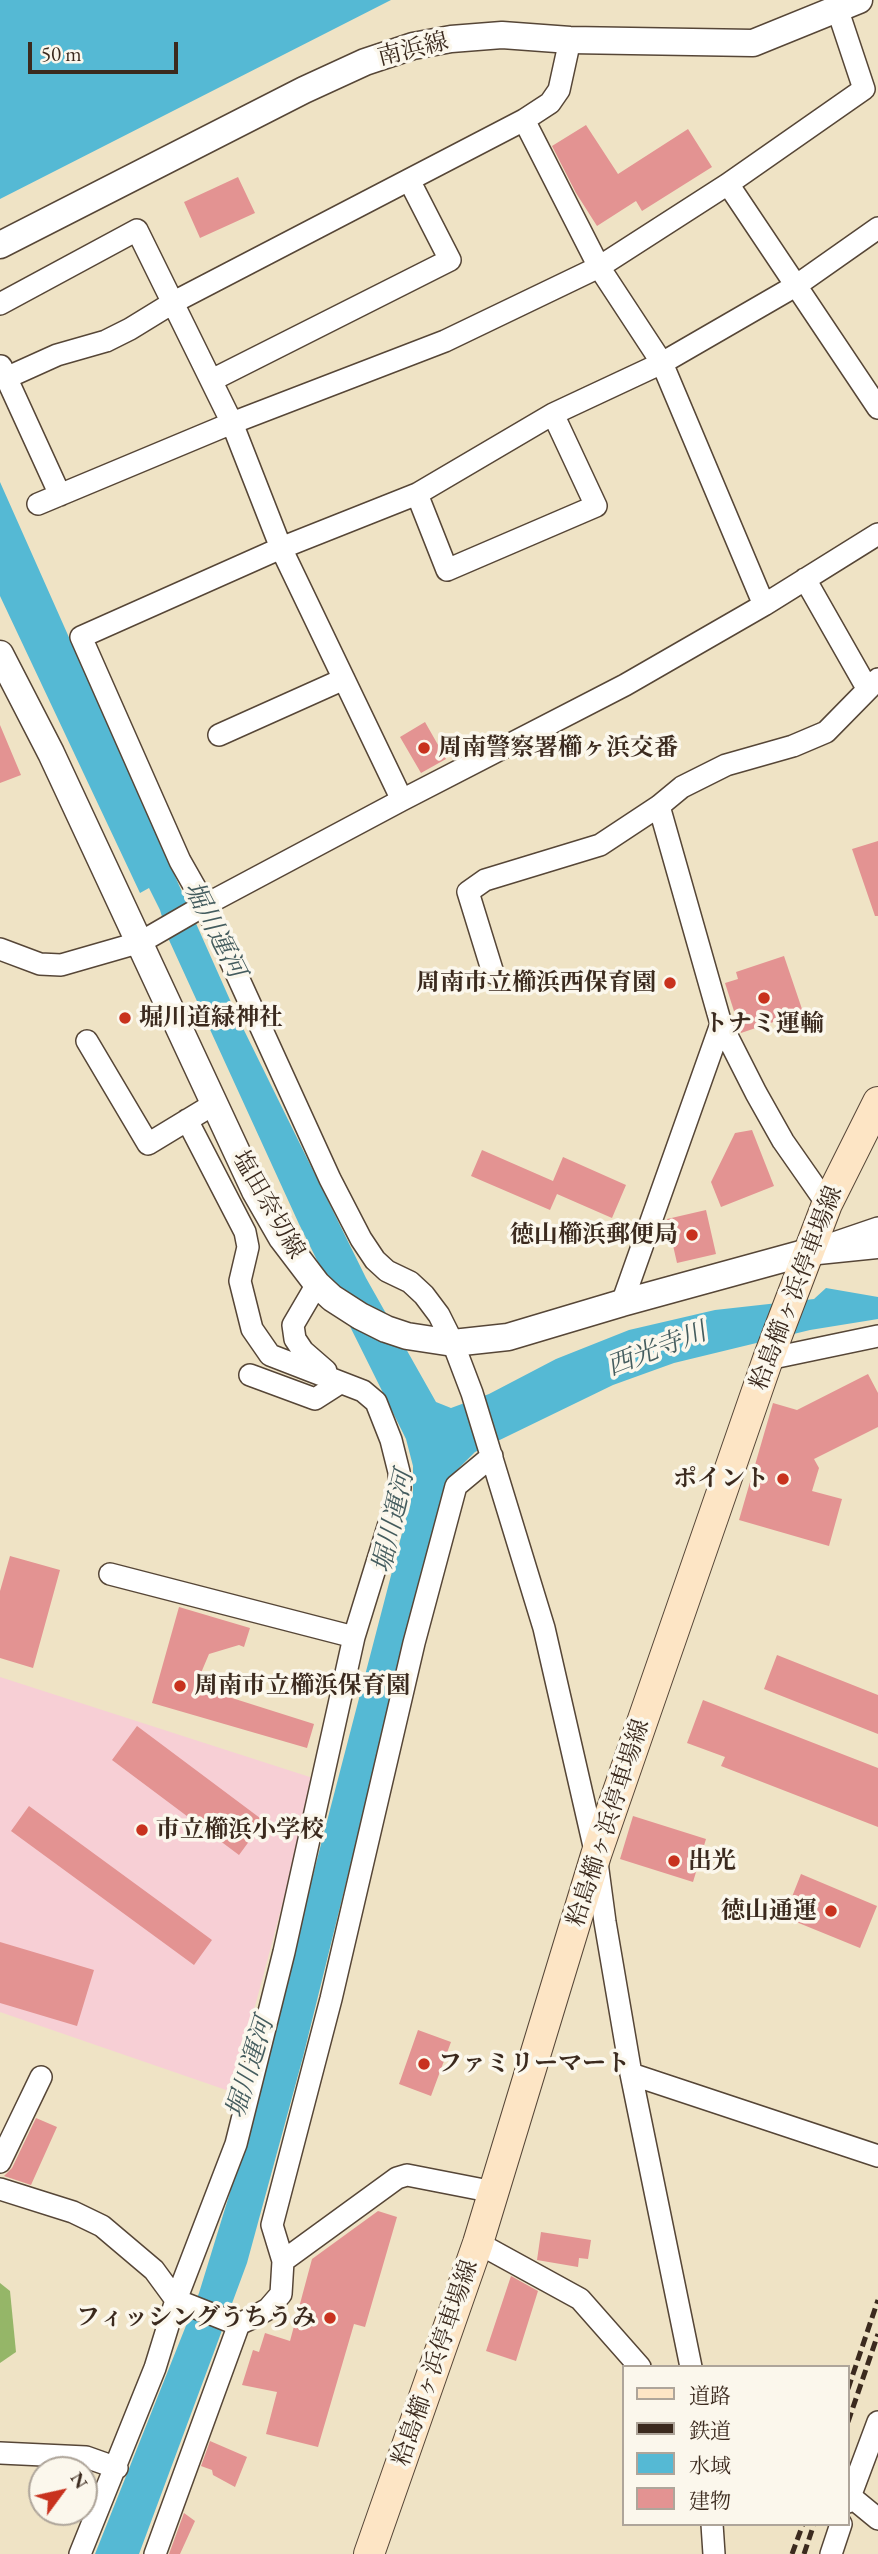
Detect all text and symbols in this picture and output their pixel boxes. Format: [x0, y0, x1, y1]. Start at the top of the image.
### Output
street label: 南浜線 [375, 27, 451, 73]
scale bar [32, 28, 182, 72]
text: 50 m [41, 40, 82, 67]
place label: 周南警察署櫛ヶ浜交番 [438, 734, 678, 762]
marker: 周南警察署櫛ヶ浜交番 [416, 740, 432, 756]
water label: 堀川運河 [176, 877, 252, 983]
place label: 周南市立櫛浜西保育園 [416, 969, 656, 997]
marker: 周南市立櫛浜西保育園 [662, 975, 678, 991]
marker: トナミ運輸 [756, 990, 772, 1006]
place label: 堀川道緑神社 [139, 1004, 283, 1032]
marker: 堀川道緑神社 [117, 1010, 133, 1026]
place label: トナミ運輸 [704, 1010, 824, 1038]
street label: 塩田奈切線 [226, 1146, 310, 1264]
street label: 粭島櫛ヶ浜停車場線 [745, 1182, 849, 1394]
place label: 徳山櫛浜郵便局 [510, 1221, 678, 1249]
marker: 徳山櫛浜郵便局 [684, 1227, 700, 1243]
water label: 西光寺川 [603, 1317, 711, 1383]
place label: ポイント [673, 1465, 769, 1493]
water label: 堀川運河 [367, 1468, 421, 1576]
marker: ポイント [775, 1471, 791, 1487]
place label: 周南市立櫛浜保育園 [194, 1672, 410, 1700]
marker: 周南市立櫛浜保育園 [172, 1678, 188, 1694]
street label: 粭島櫛ヶ浜停車場線 [562, 1716, 656, 1930]
place label: 市立櫛浜小学校 [156, 1816, 324, 1844]
marker: 市立櫛浜小学校 [134, 1822, 150, 1838]
place label: 出光 [688, 1847, 736, 1875]
marker: 出光 [666, 1853, 682, 1869]
place label: 徳山通運 [721, 1897, 817, 1925]
marker: 徳山通運 [823, 1903, 839, 1919]
water label: 堀川運河 [221, 2014, 281, 2122]
place label: ファミリーマート [438, 2050, 630, 2078]
marker: ファミリーマート [416, 2056, 432, 2072]
street label: 粭島櫛ヶ浜停車場線 [387, 2256, 485, 2470]
place label: フィッシングうちうみ [76, 2304, 316, 2332]
marker: フィッシングうちうみ [322, 2310, 338, 2326]
legend [622, 2365, 850, 2526]
text: 道路 [689, 2382, 731, 2409]
text: 鉄道 [689, 2417, 731, 2444]
text: 水域 [689, 2452, 731, 2479]
north arrow [28, 2456, 98, 2526]
text: N [65, 2467, 94, 2494]
text: 建物 [689, 2487, 731, 2514]

